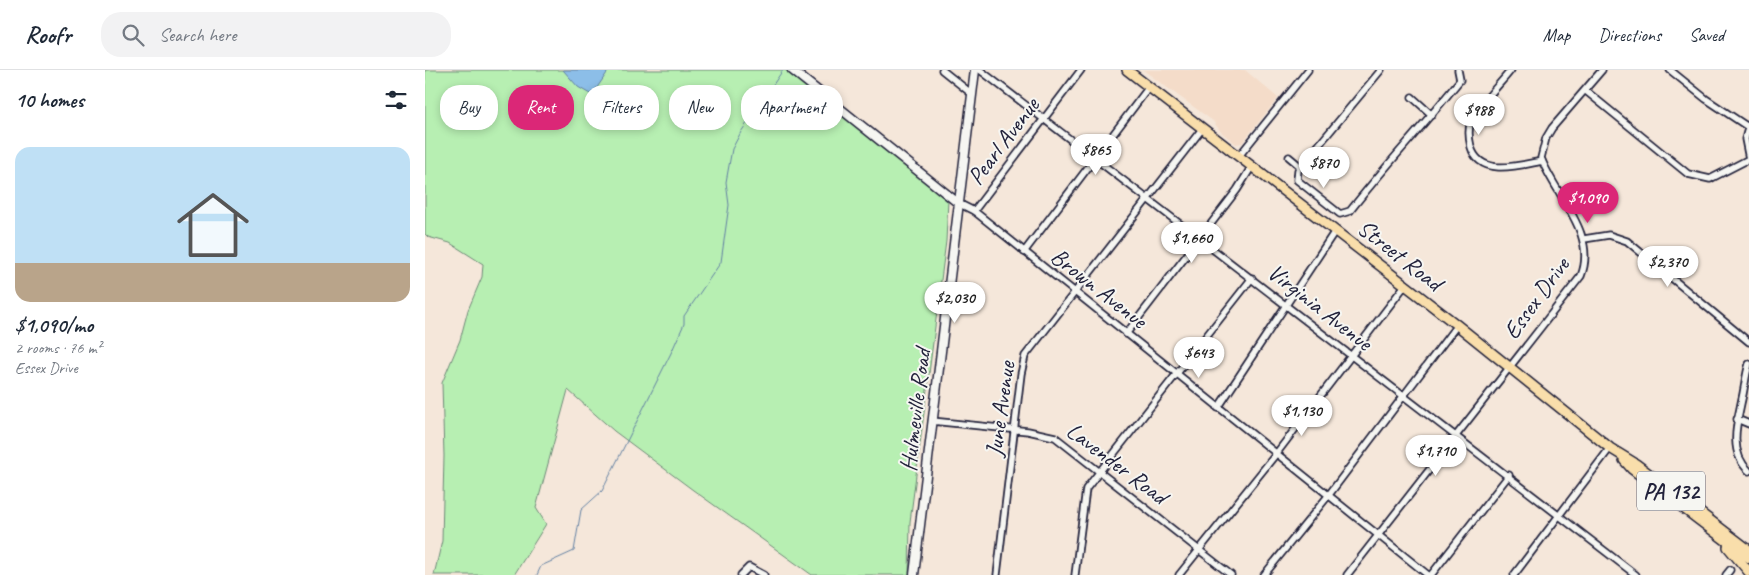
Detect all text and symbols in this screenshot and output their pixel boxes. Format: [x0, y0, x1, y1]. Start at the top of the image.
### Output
search box [101, 12, 451, 57]
text: Roofr [25, 20, 71, 50]
icon: search [119, 21, 147, 49]
text: Search here [159, 23, 236, 47]
text: Map [1543, 24, 1570, 46]
text: Directions [1598, 24, 1661, 46]
text: Saved [1689, 24, 1724, 46]
chip: Buy [440, 85, 498, 130]
chip: Rent [508, 85, 574, 130]
chip: Filters [584, 85, 659, 130]
chip: New [669, 85, 731, 130]
chip: Apartment [741, 85, 843, 130]
icon: filters [382, 86, 410, 114]
text: 10 homes [15, 87, 84, 113]
street label: Pearl Avenue [960, 90, 1047, 191]
pin: $988 [1449, 93, 1509, 136]
text: $988 [1465, 100, 1493, 120]
pin: $865 [1066, 134, 1126, 176]
text: $865 [1082, 140, 1110, 160]
pin: $870 [1294, 146, 1354, 189]
text: $870 [1310, 153, 1338, 173]
icon: home [168, 180, 258, 270]
pin: $1,090 [1547, 182, 1629, 224]
text: $1,090 [1569, 188, 1607, 208]
street label: Street Road [1352, 213, 1451, 300]
pin: $1,660 [1151, 222, 1233, 264]
text: $1,660 [1172, 228, 1212, 248]
street label: Brown Avenue [1045, 241, 1155, 336]
pin: $2,370 [1627, 246, 1709, 288]
street label: Essex Drive [1496, 249, 1577, 345]
text: $2,370 [1648, 252, 1688, 272]
street label: Virginia Avenue [1262, 257, 1380, 359]
pin: $2,030 [914, 282, 996, 324]
text: $2,030 [935, 288, 975, 308]
text: $1,090/mo [15, 312, 93, 338]
pin: $643 [1169, 336, 1229, 379]
text: 2 rooms · 76 m² [15, 338, 101, 358]
street label: Hulmeville Road [893, 343, 938, 473]
text: $643 [1184, 343, 1214, 363]
street label: June Avenue [978, 357, 1022, 459]
text: Essex Drive [15, 358, 78, 378]
pin: $1,130 [1261, 394, 1343, 437]
text: $1,130 [1282, 401, 1322, 421]
street label: Lavender Road [1061, 415, 1176, 513]
pin: $1,710 [1395, 434, 1477, 477]
text: $1,710 [1416, 441, 1456, 461]
road number: PA 132 [1637, 472, 1705, 511]

